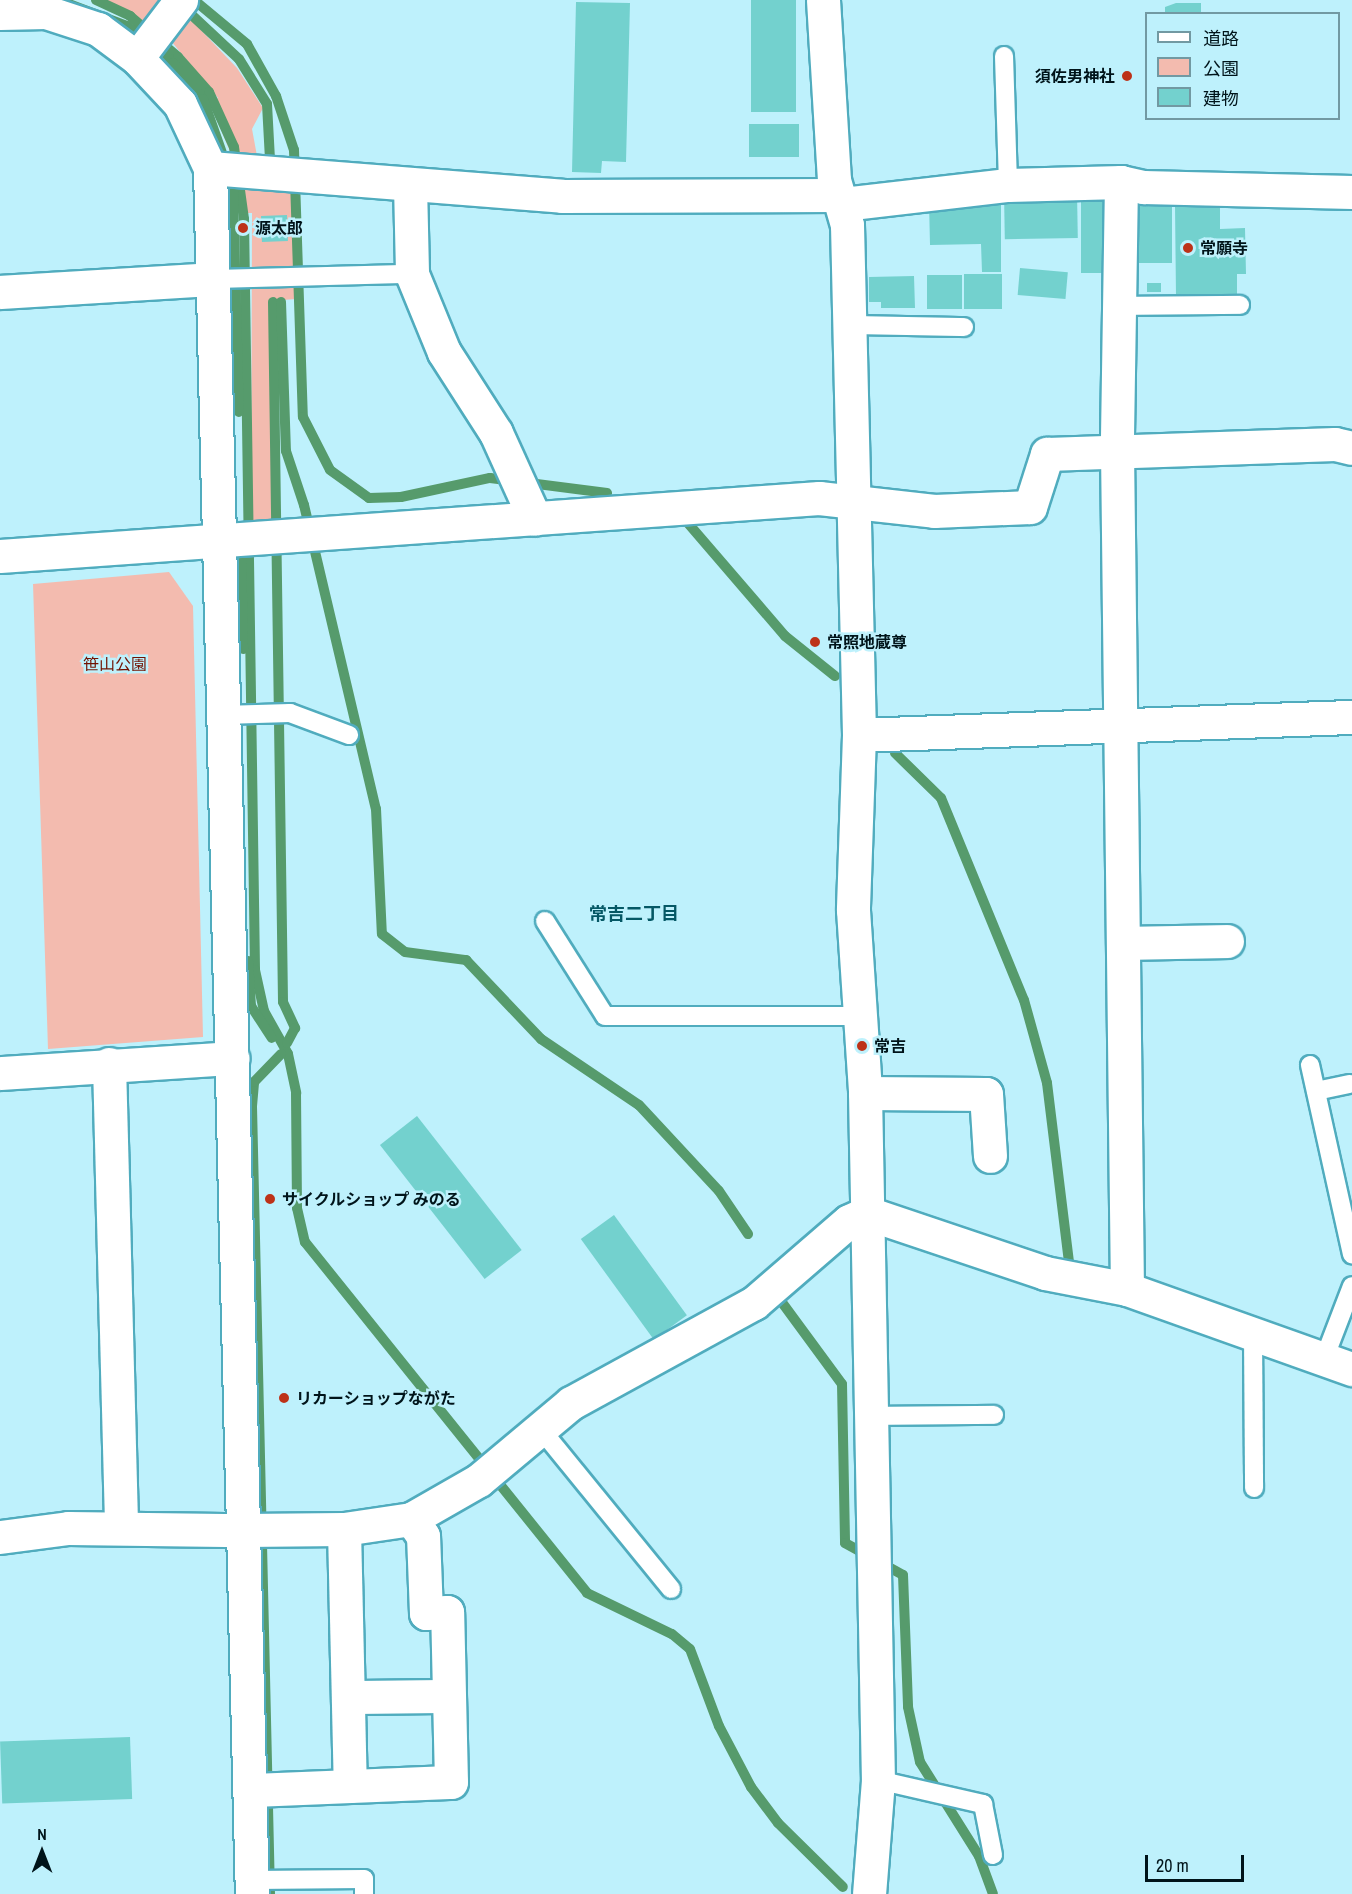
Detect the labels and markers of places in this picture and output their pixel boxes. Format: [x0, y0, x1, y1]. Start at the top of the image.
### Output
place label: 須佐男神社 [1035, 66, 1115, 86]
marker: 須佐男神社 [1120, 69, 1134, 83]
place label: 源太郎 [255, 218, 303, 238]
marker: 源太郎 [236, 221, 250, 235]
place label: 常願寺 [1200, 238, 1248, 258]
marker: 常願寺 [1181, 241, 1195, 255]
place label: 常照地蔵尊 [827, 632, 907, 652]
marker: 常照地蔵尊 [808, 635, 822, 649]
place label: 常吉 [874, 1036, 906, 1056]
marker: 常吉 [855, 1039, 869, 1053]
place label: サイクルショップ みのる [282, 1189, 462, 1209]
marker: サイクルショップ みのる [263, 1192, 277, 1206]
place label: リカーショップながた [296, 1388, 456, 1408]
marker: リカーショップながた [277, 1391, 291, 1405]

